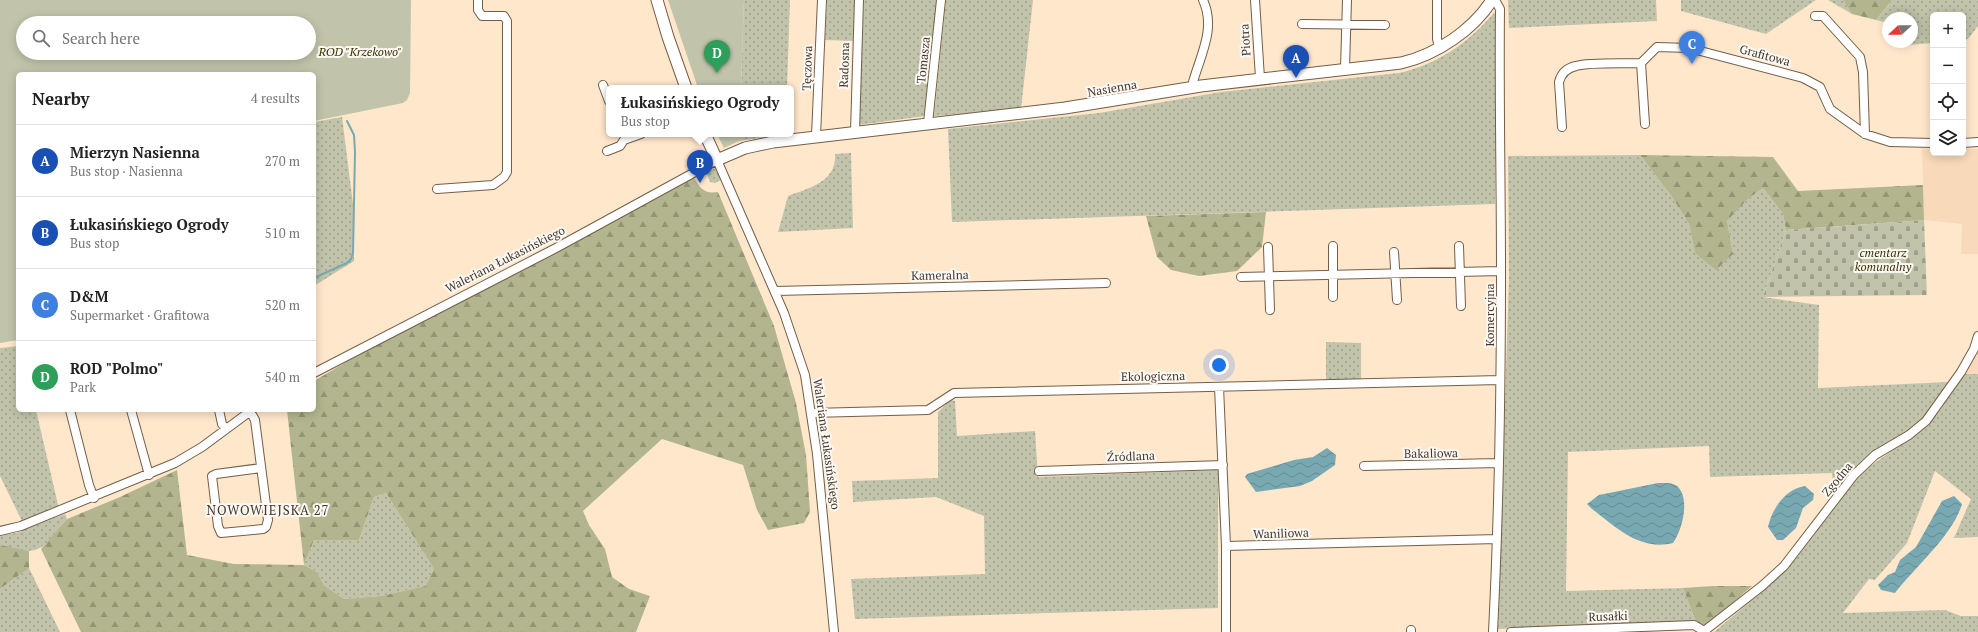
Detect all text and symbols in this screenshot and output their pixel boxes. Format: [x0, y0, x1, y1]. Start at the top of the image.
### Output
north arrow [1882, 12, 1918, 48]
map controls [1930, 12, 1966, 156]
button: + [1930, 12, 1966, 48]
search box [16, 16, 316, 60]
street label: Piotra [1236, 23, 1254, 57]
icon: search [30, 27, 52, 49]
text: Search here [62, 28, 140, 48]
pin: C [1679, 31, 1705, 64]
street label: Tomasza [913, 36, 933, 84]
pin: D [704, 40, 730, 73]
street label: Grafitowa [1738, 41, 1792, 69]
street label: Radosna [836, 42, 852, 88]
park label: ROD "Krzekowo" [318, 44, 401, 59]
street label: Tęczowa [799, 45, 815, 91]
pin: A [1283, 45, 1309, 78]
button: − [1930, 48, 1966, 84]
street label: Nasienna [1086, 76, 1138, 100]
button: locate [1930, 84, 1966, 120]
popup [606, 85, 794, 137]
text: Nearby [32, 87, 90, 110]
text: 4 results [251, 89, 300, 107]
text: Łukasińskiego Ogrody [621, 92, 779, 112]
text: Bus stop [621, 112, 670, 130]
button: layers [1930, 120, 1966, 156]
text: Mierzyn Nasienna [70, 142, 200, 162]
pin: B [687, 150, 713, 183]
text: A [40, 152, 50, 170]
text: 270 m [265, 152, 300, 170]
text: Bus stop · Nasienna [70, 162, 183, 180]
text: Łukasińskiego Ogrody [70, 214, 229, 234]
street label: Waleriana Łukasińskiego [443, 222, 568, 296]
text: B [41, 224, 49, 242]
text: 510 m [265, 224, 300, 242]
text: Bus stop [70, 234, 119, 252]
park label: cmentarz komunalny [1855, 245, 1912, 274]
street label: Kameralna [911, 267, 969, 283]
street label: Komercyjna [1482, 283, 1497, 347]
text: D&M [70, 286, 108, 306]
text: C [41, 296, 49, 314]
text: 520 m [265, 296, 300, 314]
text: Supermarket · Grafitowa [70, 306, 210, 324]
your location [1209, 355, 1229, 375]
text: ROD "Polmo" [70, 358, 163, 378]
text: D [40, 368, 50, 386]
text: 540 m [265, 368, 300, 386]
street label: Ekologiczna [1121, 368, 1185, 384]
text: Park [70, 378, 96, 396]
street label: Waleriana Łukasińskiego [810, 378, 844, 511]
street label: Bakaliowa [1404, 445, 1458, 461]
street label: Źródlana [1107, 448, 1155, 464]
street label: Zgodna [1818, 459, 1856, 499]
district label: NOWOWIEJSKA 27 [206, 501, 330, 519]
street label: Waniliowa [1253, 525, 1309, 541]
street label: Rusałki [1588, 608, 1628, 624]

